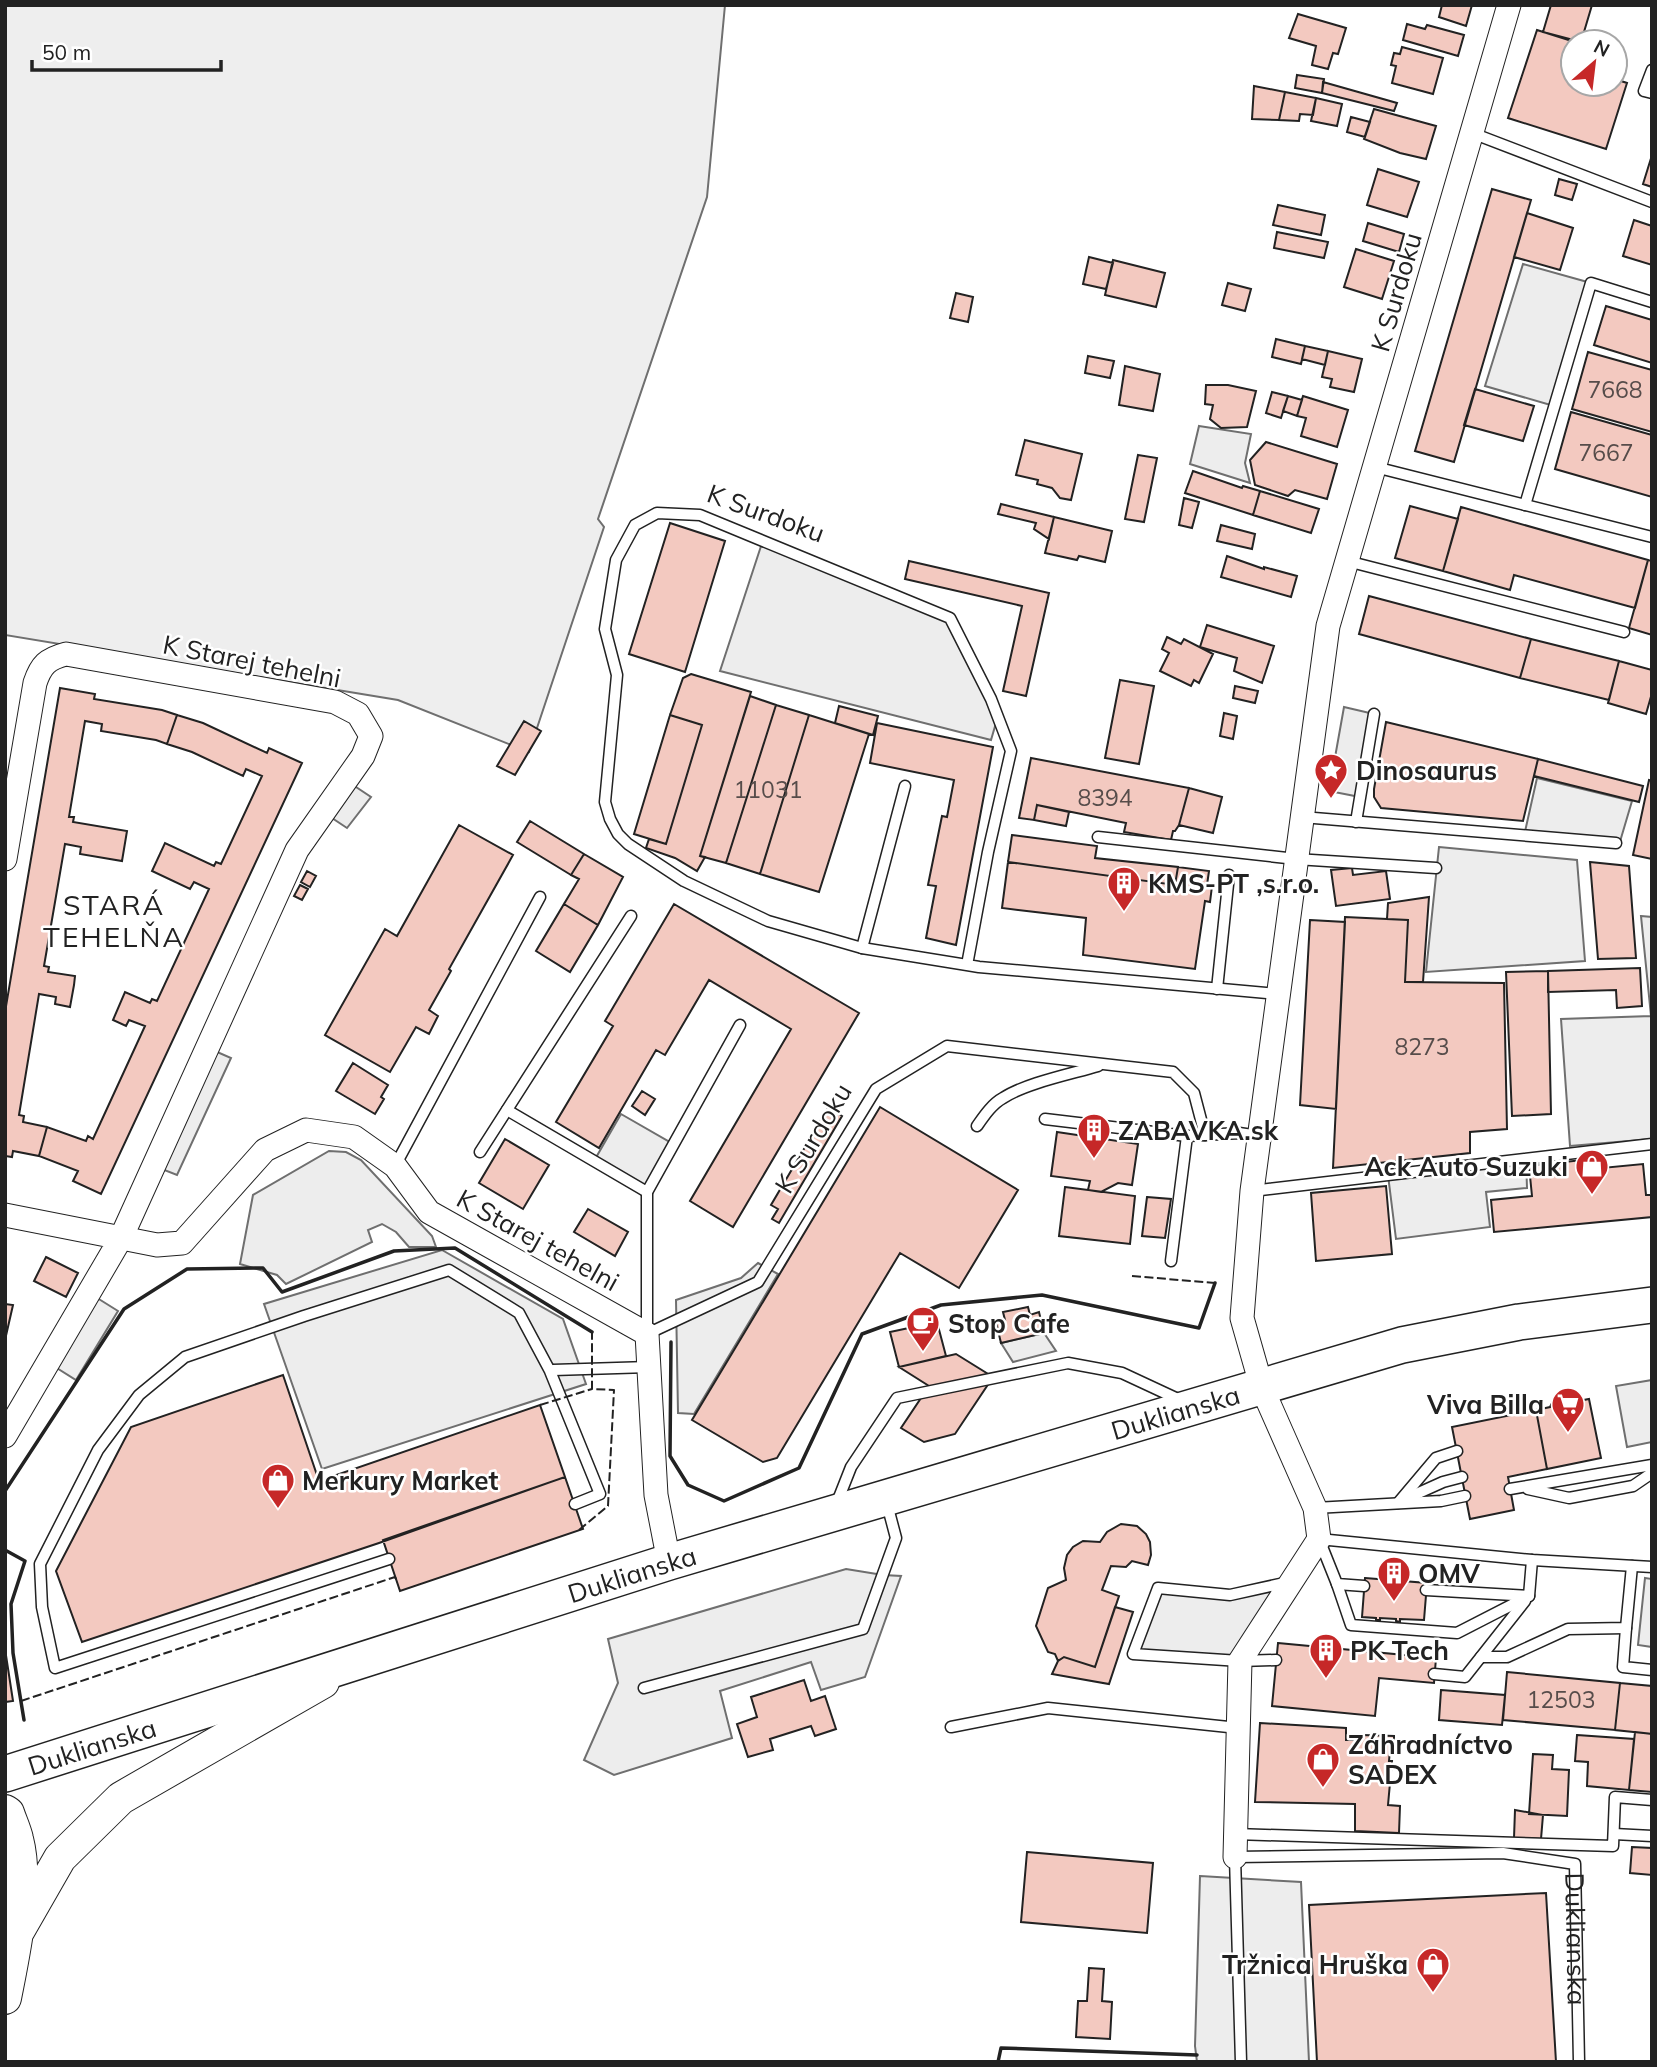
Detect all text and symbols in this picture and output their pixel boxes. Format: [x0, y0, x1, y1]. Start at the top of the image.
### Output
scale bar [32, 28, 220, 72]
north arrow [1559, 28, 1629, 98]
text: N [1590, 34, 1614, 62]
text: 50 m [42, 39, 91, 65]
street label: K Surdoku [1363, 229, 1429, 355]
house number: 7668 [1587, 375, 1643, 404]
house number: 7667 [1578, 438, 1634, 467]
street label: K Surdoku [703, 477, 829, 549]
street label: K Starej tehelni [160, 628, 344, 694]
place icon: Dinosaurus [1312, 751, 1350, 800]
place label: Dinosaurus [1356, 754, 1497, 787]
house number: 11031 [733, 775, 803, 804]
house number: 8394 [1077, 783, 1133, 812]
building icon: KMS-PT ,s.r.o. [1105, 864, 1143, 913]
place label: KMS-PT ,s.r.o. [1148, 867, 1319, 900]
district label: STARÁ TEHELŇA [43, 887, 185, 954]
house number: 8273 [1394, 1032, 1450, 1061]
street label: K Surdoku [767, 1077, 859, 1199]
building icon: ZABAVKA.sk [1075, 1111, 1113, 1160]
place label: ZABAVKA.sk [1118, 1114, 1279, 1147]
shop icon: Ack Auto Suzuki [1573, 1147, 1611, 1196]
place label: Ack Auto Suzuki [1364, 1150, 1568, 1183]
street label: K Starej tehelni [451, 1182, 625, 1298]
cafe icon: Stop Cafe [904, 1304, 942, 1353]
place label: Stop Cafe [948, 1307, 1070, 1340]
street label: Duklianska [1107, 1377, 1244, 1447]
supermarket icon: Viva Billa [1549, 1385, 1587, 1434]
place label: Viva Billa [1426, 1388, 1544, 1421]
shop icon: Merkury Market [259, 1461, 297, 1510]
place label: Merkury Market [302, 1464, 498, 1497]
street label: Duklianska [564, 1538, 700, 1610]
building icon: OMV [1375, 1554, 1413, 1603]
place label: OMV [1418, 1557, 1480, 1590]
building icon: PK Tech [1307, 1631, 1345, 1680]
place label: PK Tech [1350, 1634, 1449, 1667]
house number: 12503 [1526, 1685, 1596, 1714]
street label: Duklianska [23, 1710, 160, 1782]
place label: Záhradníctvo SADEX [1348, 1728, 1513, 1791]
shop icon: Záhradníctvo SADEX [1304, 1740, 1342, 1789]
street label: Duklianska [1559, 1872, 1594, 2006]
shop icon: Tržnica Hruška [1414, 1945, 1452, 1994]
place label: Tržnica Hruška [1222, 1948, 1408, 1981]

